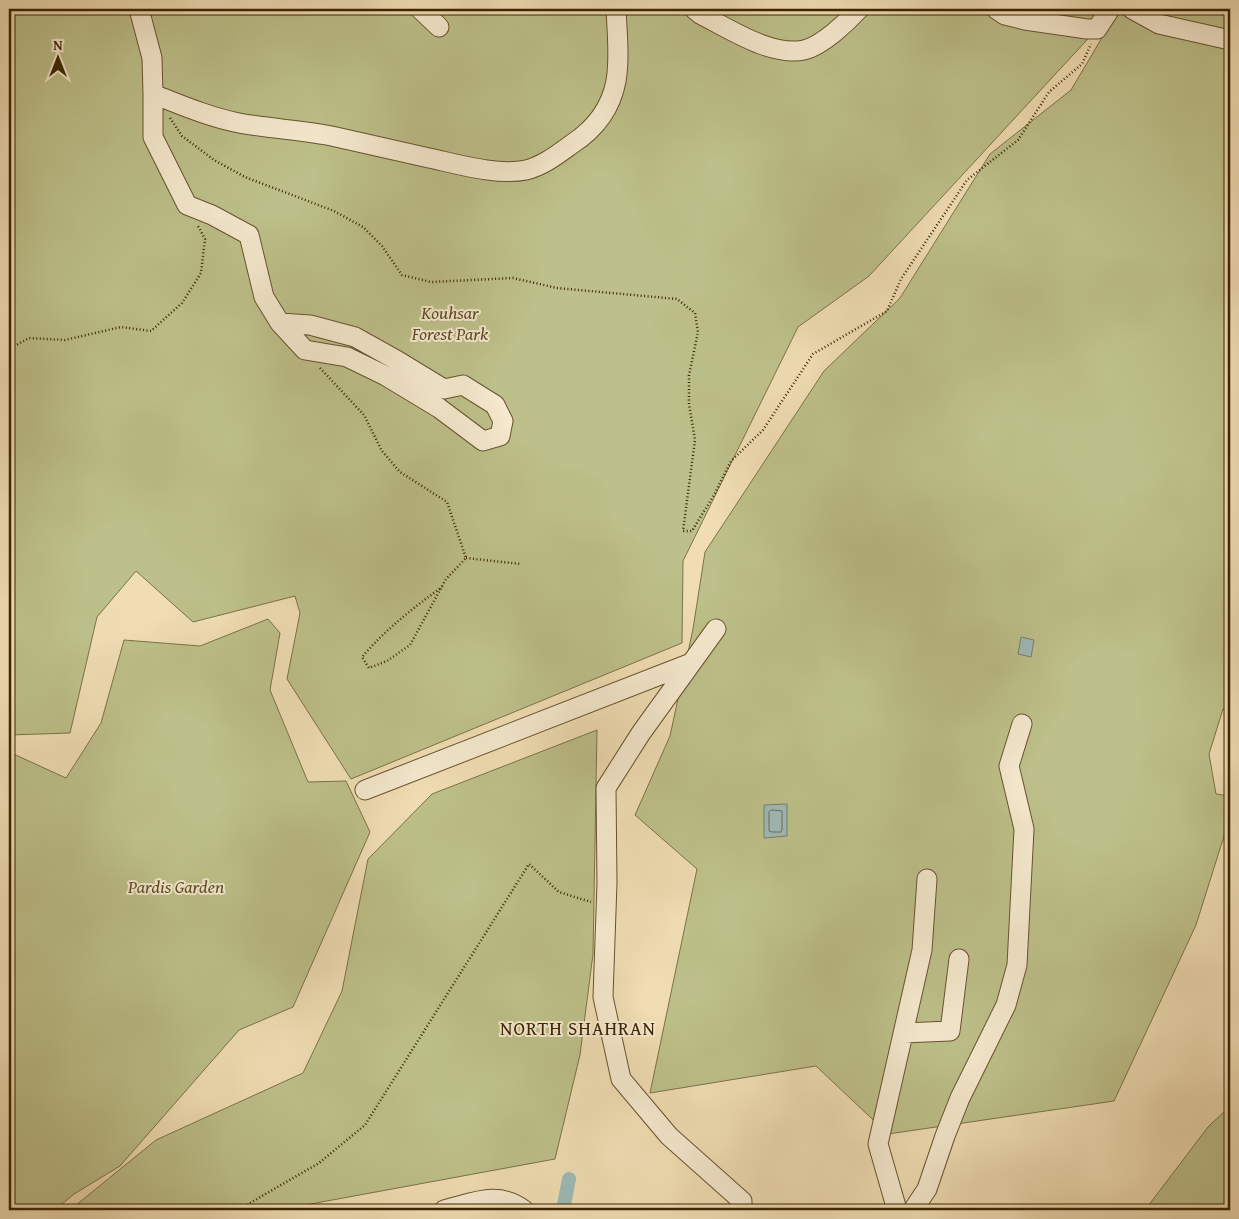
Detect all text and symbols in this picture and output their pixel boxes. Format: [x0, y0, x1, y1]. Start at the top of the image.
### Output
north arrow [32, 32, 82, 82]
text: N [53, 35, 63, 55]
park label: Kouhsar Forest Park [411, 299, 489, 347]
park label: Pardis Garden [127, 873, 224, 900]
district label: NORTH SHAHRAN [500, 1014, 656, 1042]

